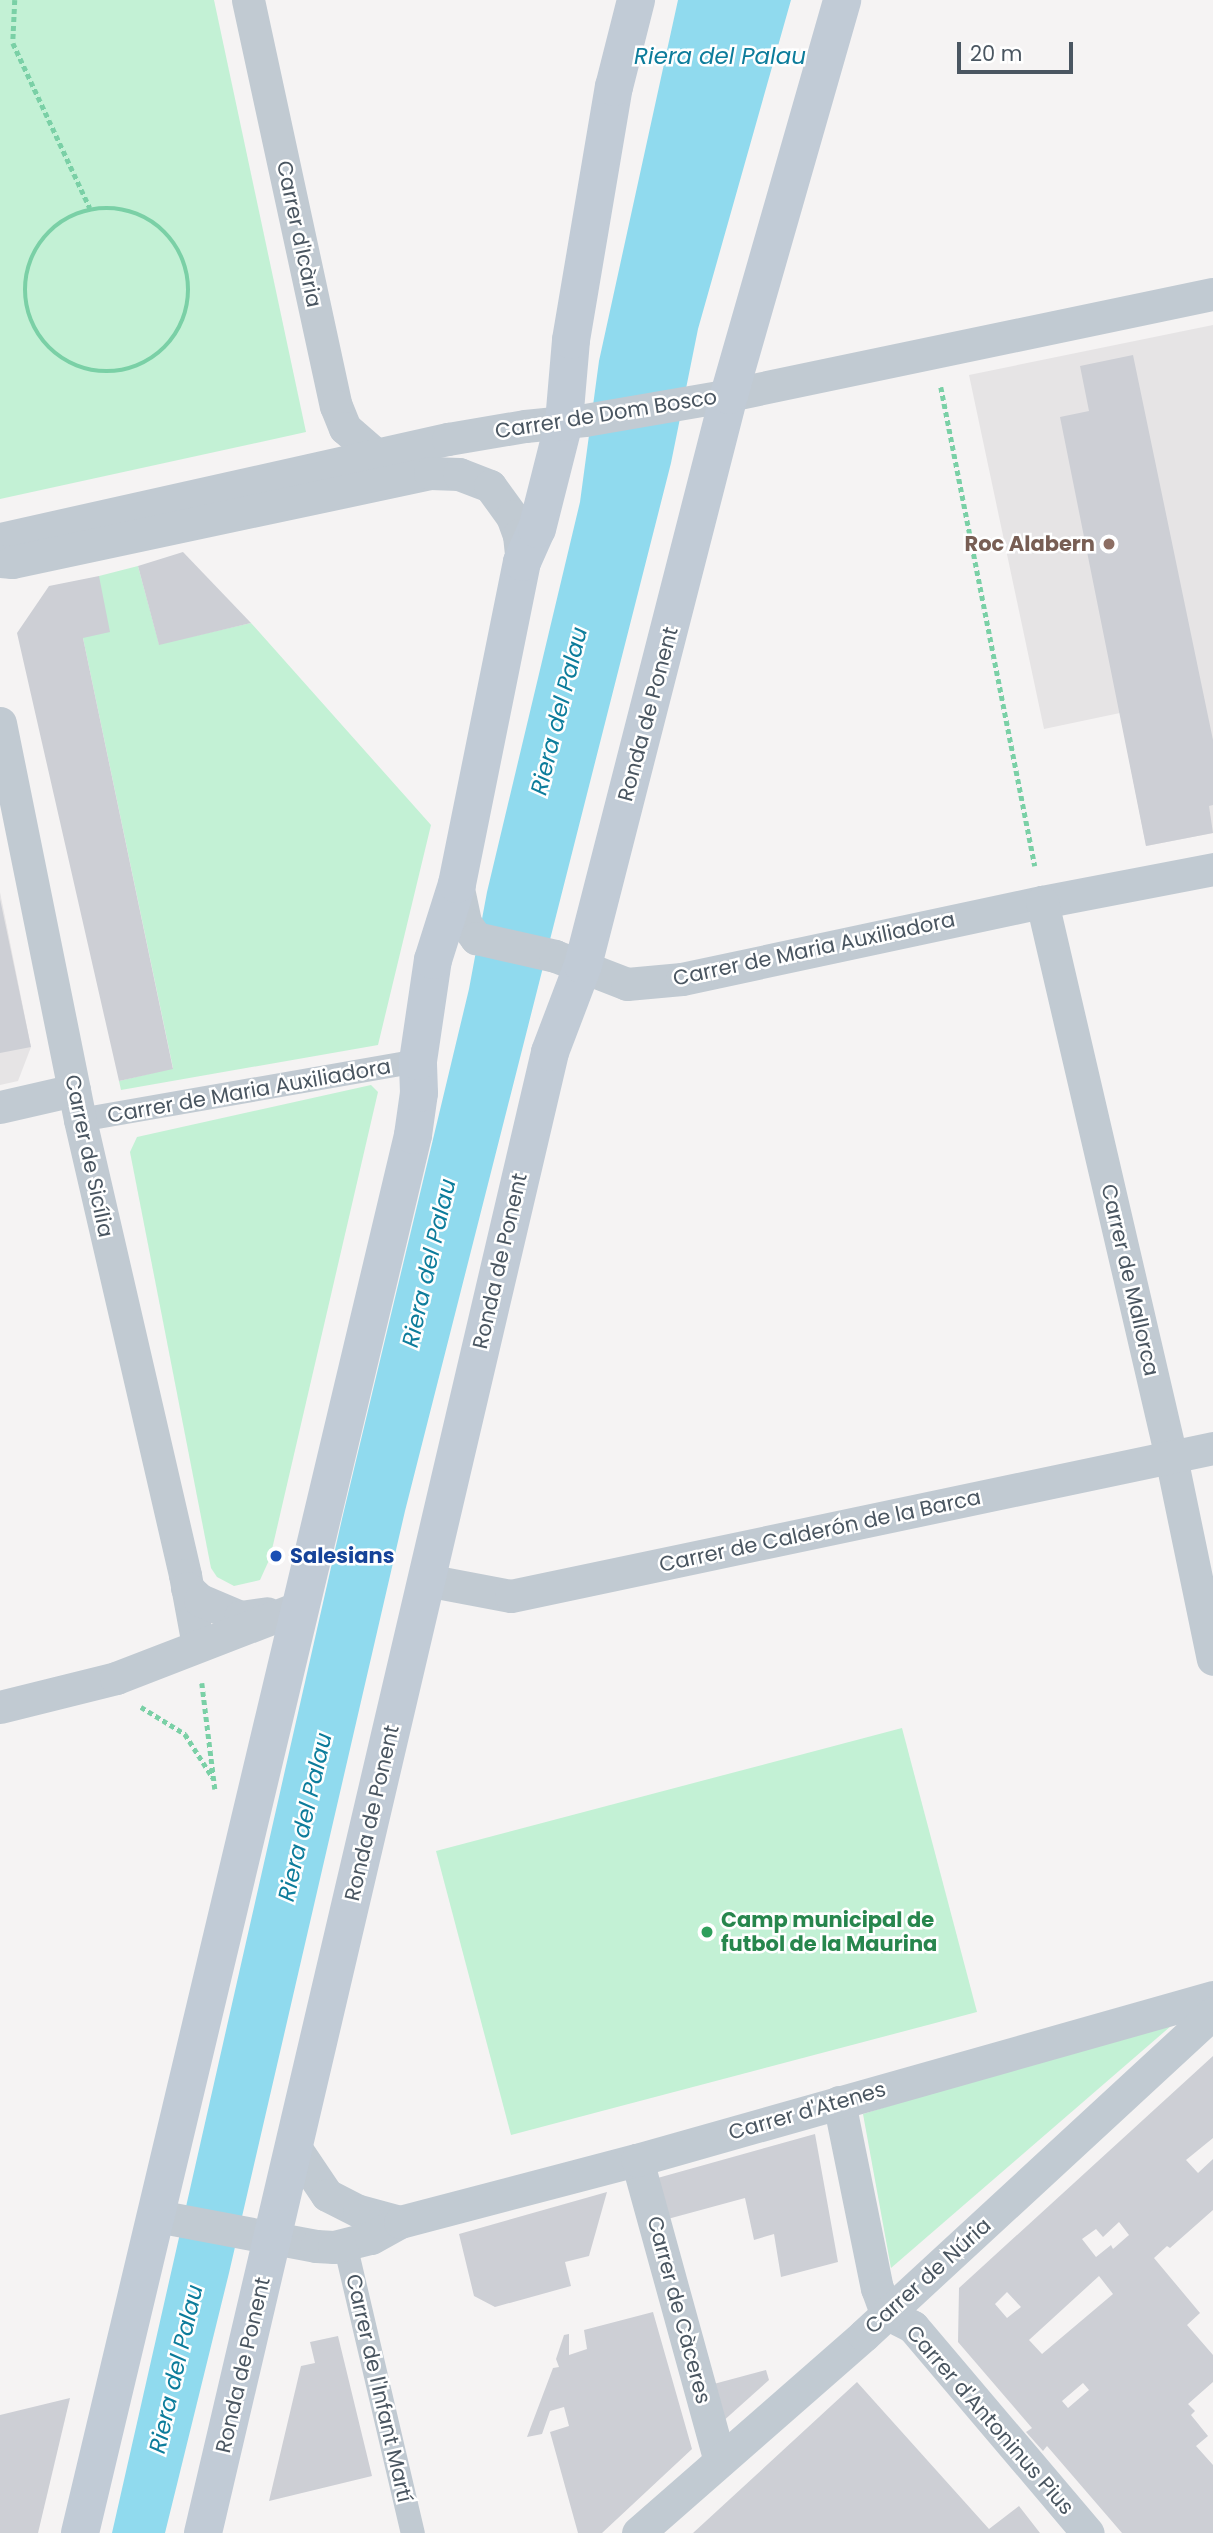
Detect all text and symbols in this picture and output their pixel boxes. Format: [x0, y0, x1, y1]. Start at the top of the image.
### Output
scale bar [961, 28, 1076, 72]
text: 20 m [970, 39, 1023, 68]
water label: Riera del Palau [634, 42, 806, 70]
street label: Carrer d'Icària [271, 158, 327, 310]
street label: Carrer de Dom Bosco [493, 384, 719, 444]
place label: Roc Alabern [965, 531, 1095, 557]
marker: Roc Alabern [1101, 536, 1117, 552]
water label: Riera del Palau [525, 624, 593, 798]
street label: Ronda de Ponent [613, 624, 683, 804]
street label: Carrer de Maria Auxiliadora [671, 907, 957, 991]
street label: Carrer de Maria Auxiliadora [105, 1054, 393, 1128]
street label: Carrer de Sicília [59, 1073, 119, 1239]
street label: Ronda de Ponent [468, 1171, 532, 1351]
water label: Riera del Palau [396, 1176, 462, 1350]
street label: Carrer de Mallorca [1096, 1182, 1164, 1378]
street label: Carrer de Calderón de la Barca [657, 1485, 983, 1577]
place label: Salesians [290, 1543, 394, 1569]
marker: Salesians [268, 1548, 284, 1564]
street label: Ronda de Ponent [340, 1723, 404, 1903]
water label: Riera del Palau [272, 1730, 338, 1904]
place label: Camp municipal de futbol de la Maurina [721, 1907, 937, 1957]
marker: Camp municipal de futbol de la Maurina [699, 1924, 715, 1940]
street label: Carrer d'Atenes [726, 2077, 888, 2145]
street label: Carrer de Càceres [642, 2213, 716, 2407]
street label: Carrer de Núria [860, 2213, 996, 2339]
street label: Carrer de l'Infant Martí [340, 2272, 418, 2504]
street label: Ronda de Ponent [211, 2275, 275, 2455]
water label: Riera del Palau [143, 2282, 209, 2456]
street label: Carrer d'Antoninus Pius [901, 2320, 1079, 2520]

